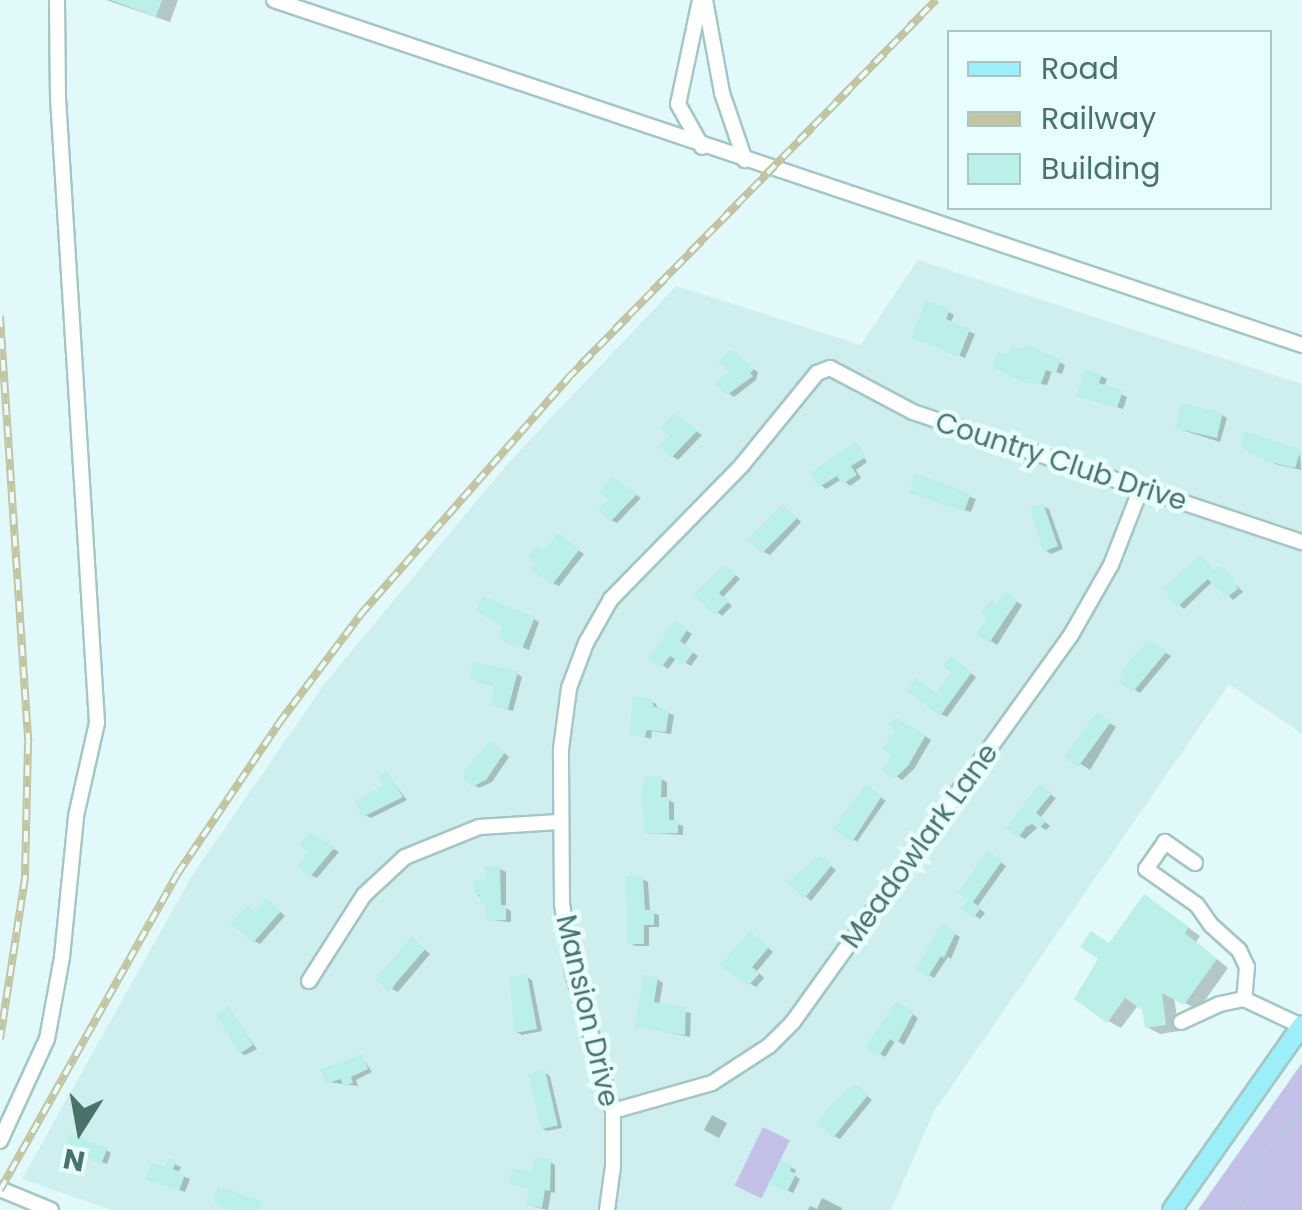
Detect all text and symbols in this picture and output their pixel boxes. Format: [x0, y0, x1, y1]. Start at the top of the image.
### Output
legend [947, 30, 1272, 210]
text: Road [1041, 47, 1119, 90]
text: Railway [1041, 97, 1156, 140]
text: Building [1041, 147, 1161, 190]
street label: Country Club Drive [931, 405, 1191, 519]
street label: Meadowlark Lane [835, 737, 1005, 955]
street label: Mansion Drive [549, 912, 625, 1110]
north arrow [30, 1080, 130, 1180]
text: N [60, 1139, 88, 1181]

